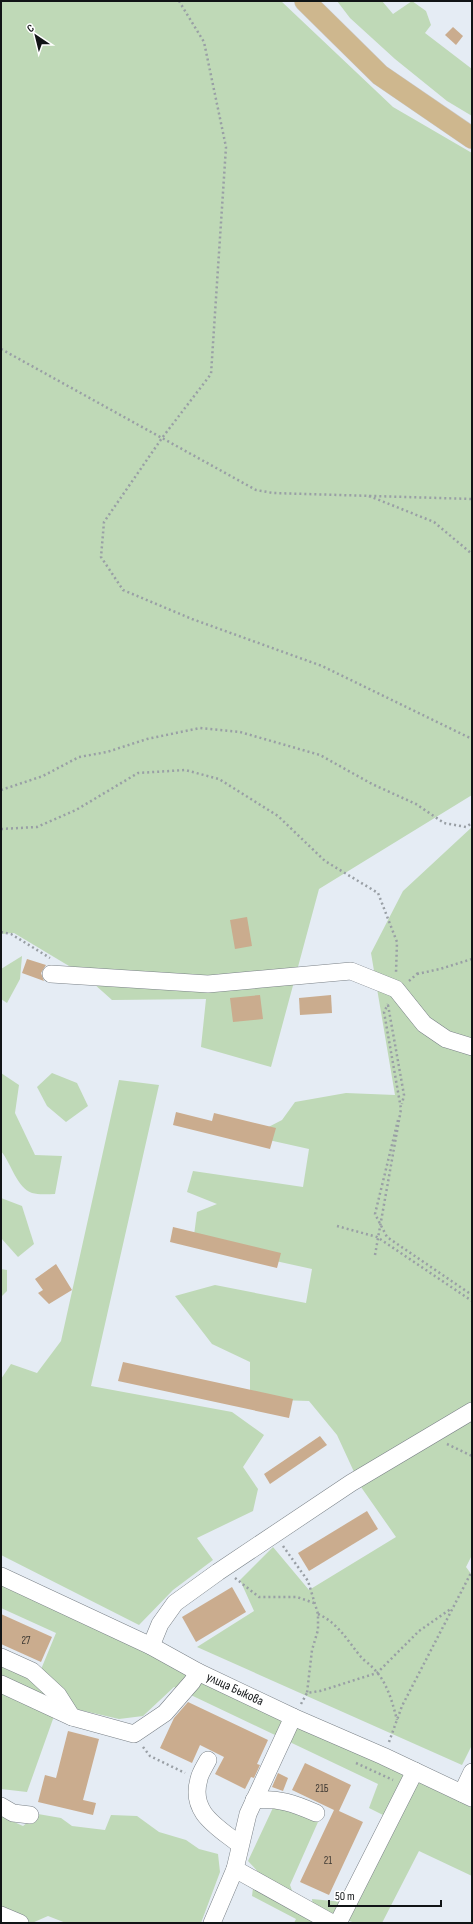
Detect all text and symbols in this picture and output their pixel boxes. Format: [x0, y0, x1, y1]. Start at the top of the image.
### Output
north arrow [16, 16, 56, 56]
text: С [25, 21, 37, 35]
house number: 27 [22, 1634, 31, 1647]
street label: улица Быкова [204, 1669, 266, 1709]
house number: 21Б [315, 1782, 329, 1795]
house number: 21 [324, 1854, 332, 1867]
scale bar [329, 1882, 441, 1908]
text: 50 m [335, 1889, 355, 1904]

